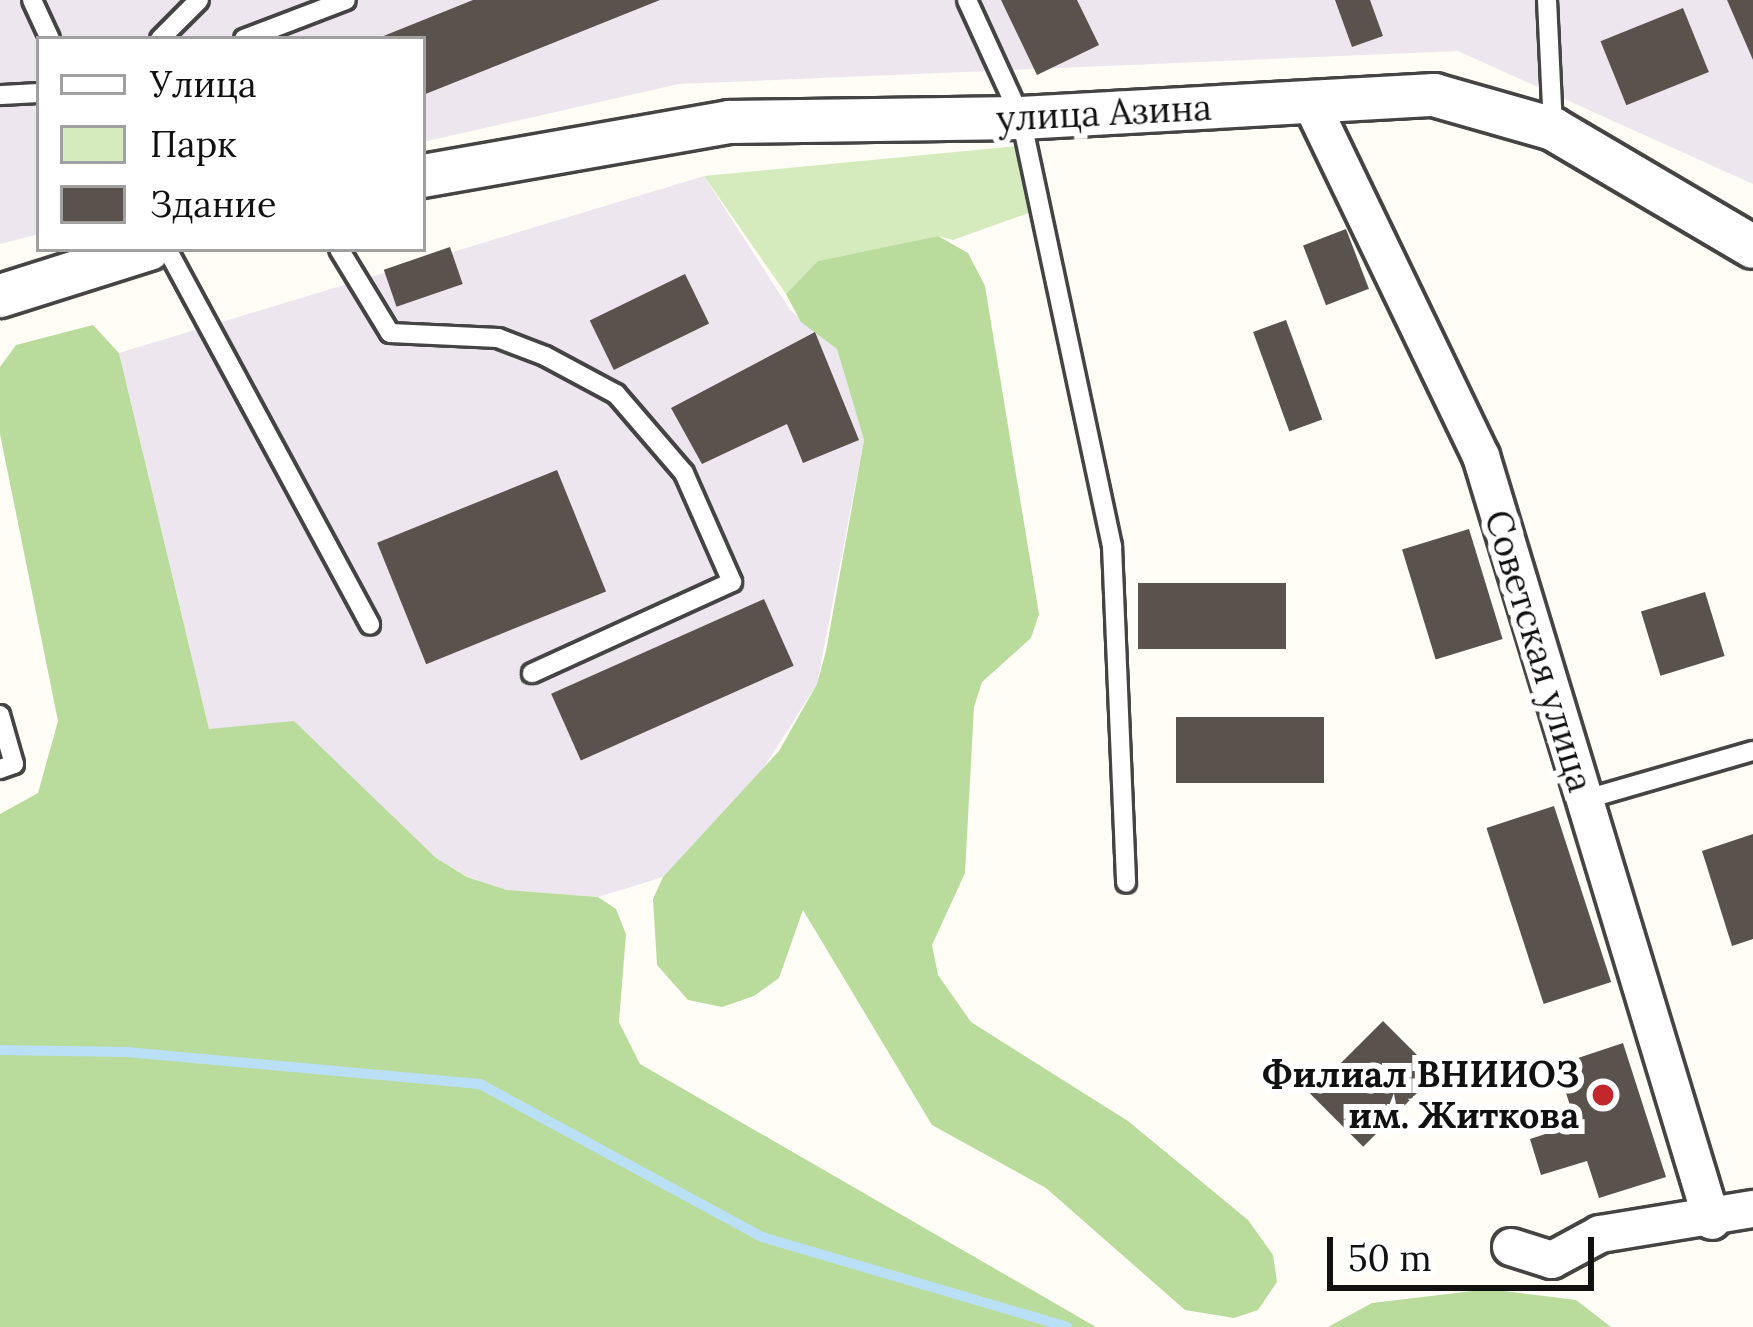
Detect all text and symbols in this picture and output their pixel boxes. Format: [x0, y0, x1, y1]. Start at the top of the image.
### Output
legend [36, 36, 426, 252]
text: Улица [150, 61, 257, 107]
street label: улица Азина [995, 86, 1213, 140]
text: Парк [150, 121, 237, 167]
text: Здание [150, 181, 276, 227]
street label: Советская улица [1476, 505, 1602, 797]
place label: Филиал ВНИИОЗ им. Житкова [1262, 1052, 1579, 1137]
marker: Филиал ВНИИОЗ им. Житкова [1590, 1082, 1616, 1108]
scale bar [1333, 1213, 1600, 1287]
text: 50 m [1348, 1235, 1432, 1281]

